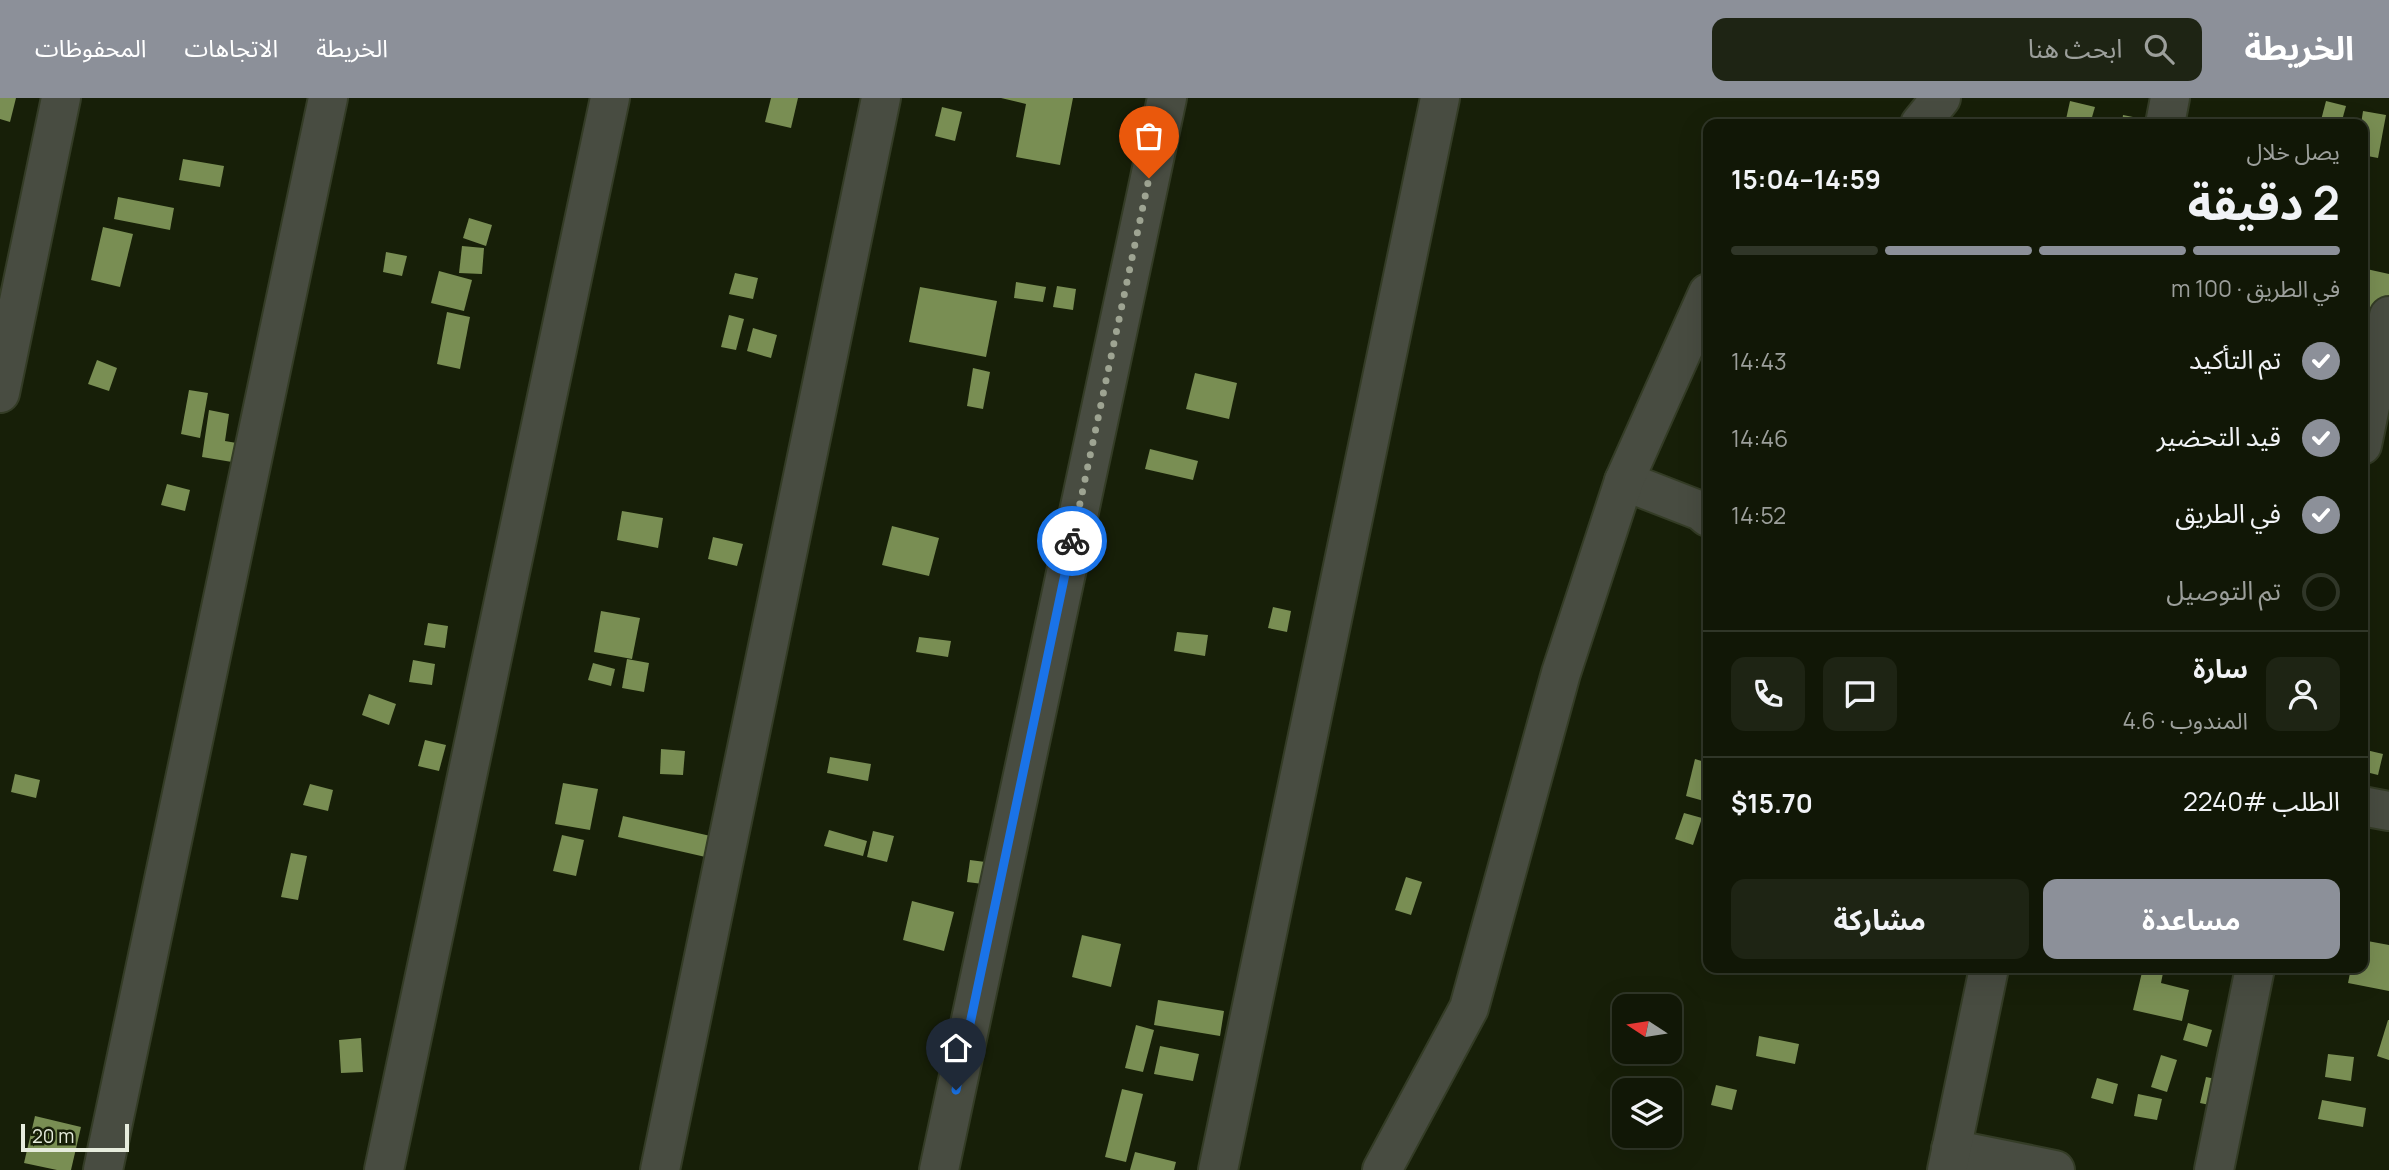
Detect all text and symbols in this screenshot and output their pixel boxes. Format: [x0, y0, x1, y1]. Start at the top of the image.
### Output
search box [1712, 18, 2202, 81]
text: الخريطة [2244, 25, 2354, 70]
text: ابحث هنا [2028, 30, 2122, 66]
icon: search [2140, 30, 2178, 68]
text: المحفوظات [35, 31, 146, 64]
text: الاتجاهات [184, 31, 278, 64]
text: الخريطة [316, 31, 388, 64]
pin [1119, 106, 1179, 178]
icon: bag [1130, 117, 1168, 155]
text: يصل خلال [2247, 135, 2340, 167]
text: 14:59–15:04 [1731, 161, 1881, 197]
text: 2 دقيقة [2188, 171, 2340, 234]
text: في الطريق · 100 m [2171, 272, 2340, 304]
text: تم التأكيد [2189, 341, 2281, 377]
icon: check [2302, 342, 2340, 380]
text: 14:43 [1731, 345, 1787, 377]
text: قيد التحضير [2157, 418, 2281, 454]
icon: check [2302, 419, 2340, 457]
text: 14:46 [1731, 422, 1788, 454]
text: في الطريق [2175, 495, 2281, 531]
icon: check [2302, 496, 2340, 534]
text: 14:52 [1731, 499, 1786, 531]
courier [1037, 506, 1107, 576]
icon: bike [1053, 522, 1091, 560]
text: تم التوصيل [2166, 572, 2281, 608]
text: سارة [2193, 650, 2248, 686]
button: phone [1731, 657, 1805, 731]
button: chat [1823, 657, 1897, 731]
button: person [2266, 657, 2340, 731]
text: المندوب · 4.6 [2122, 704, 2248, 736]
text: الطلب #2240 [2183, 783, 2340, 819]
text: $15.70 [1731, 785, 1813, 821]
button: مشاركة [1731, 879, 2029, 959]
button: مساعدة [2043, 879, 2340, 959]
north arrow [1612, 994, 1682, 1064]
map controls [1612, 994, 1682, 1148]
pin [926, 1018, 986, 1090]
icon: home [937, 1029, 975, 1067]
button: layers [1612, 1078, 1682, 1148]
scale bar [21, 1121, 130, 1153]
text: 20 m [32, 1123, 74, 1149]

